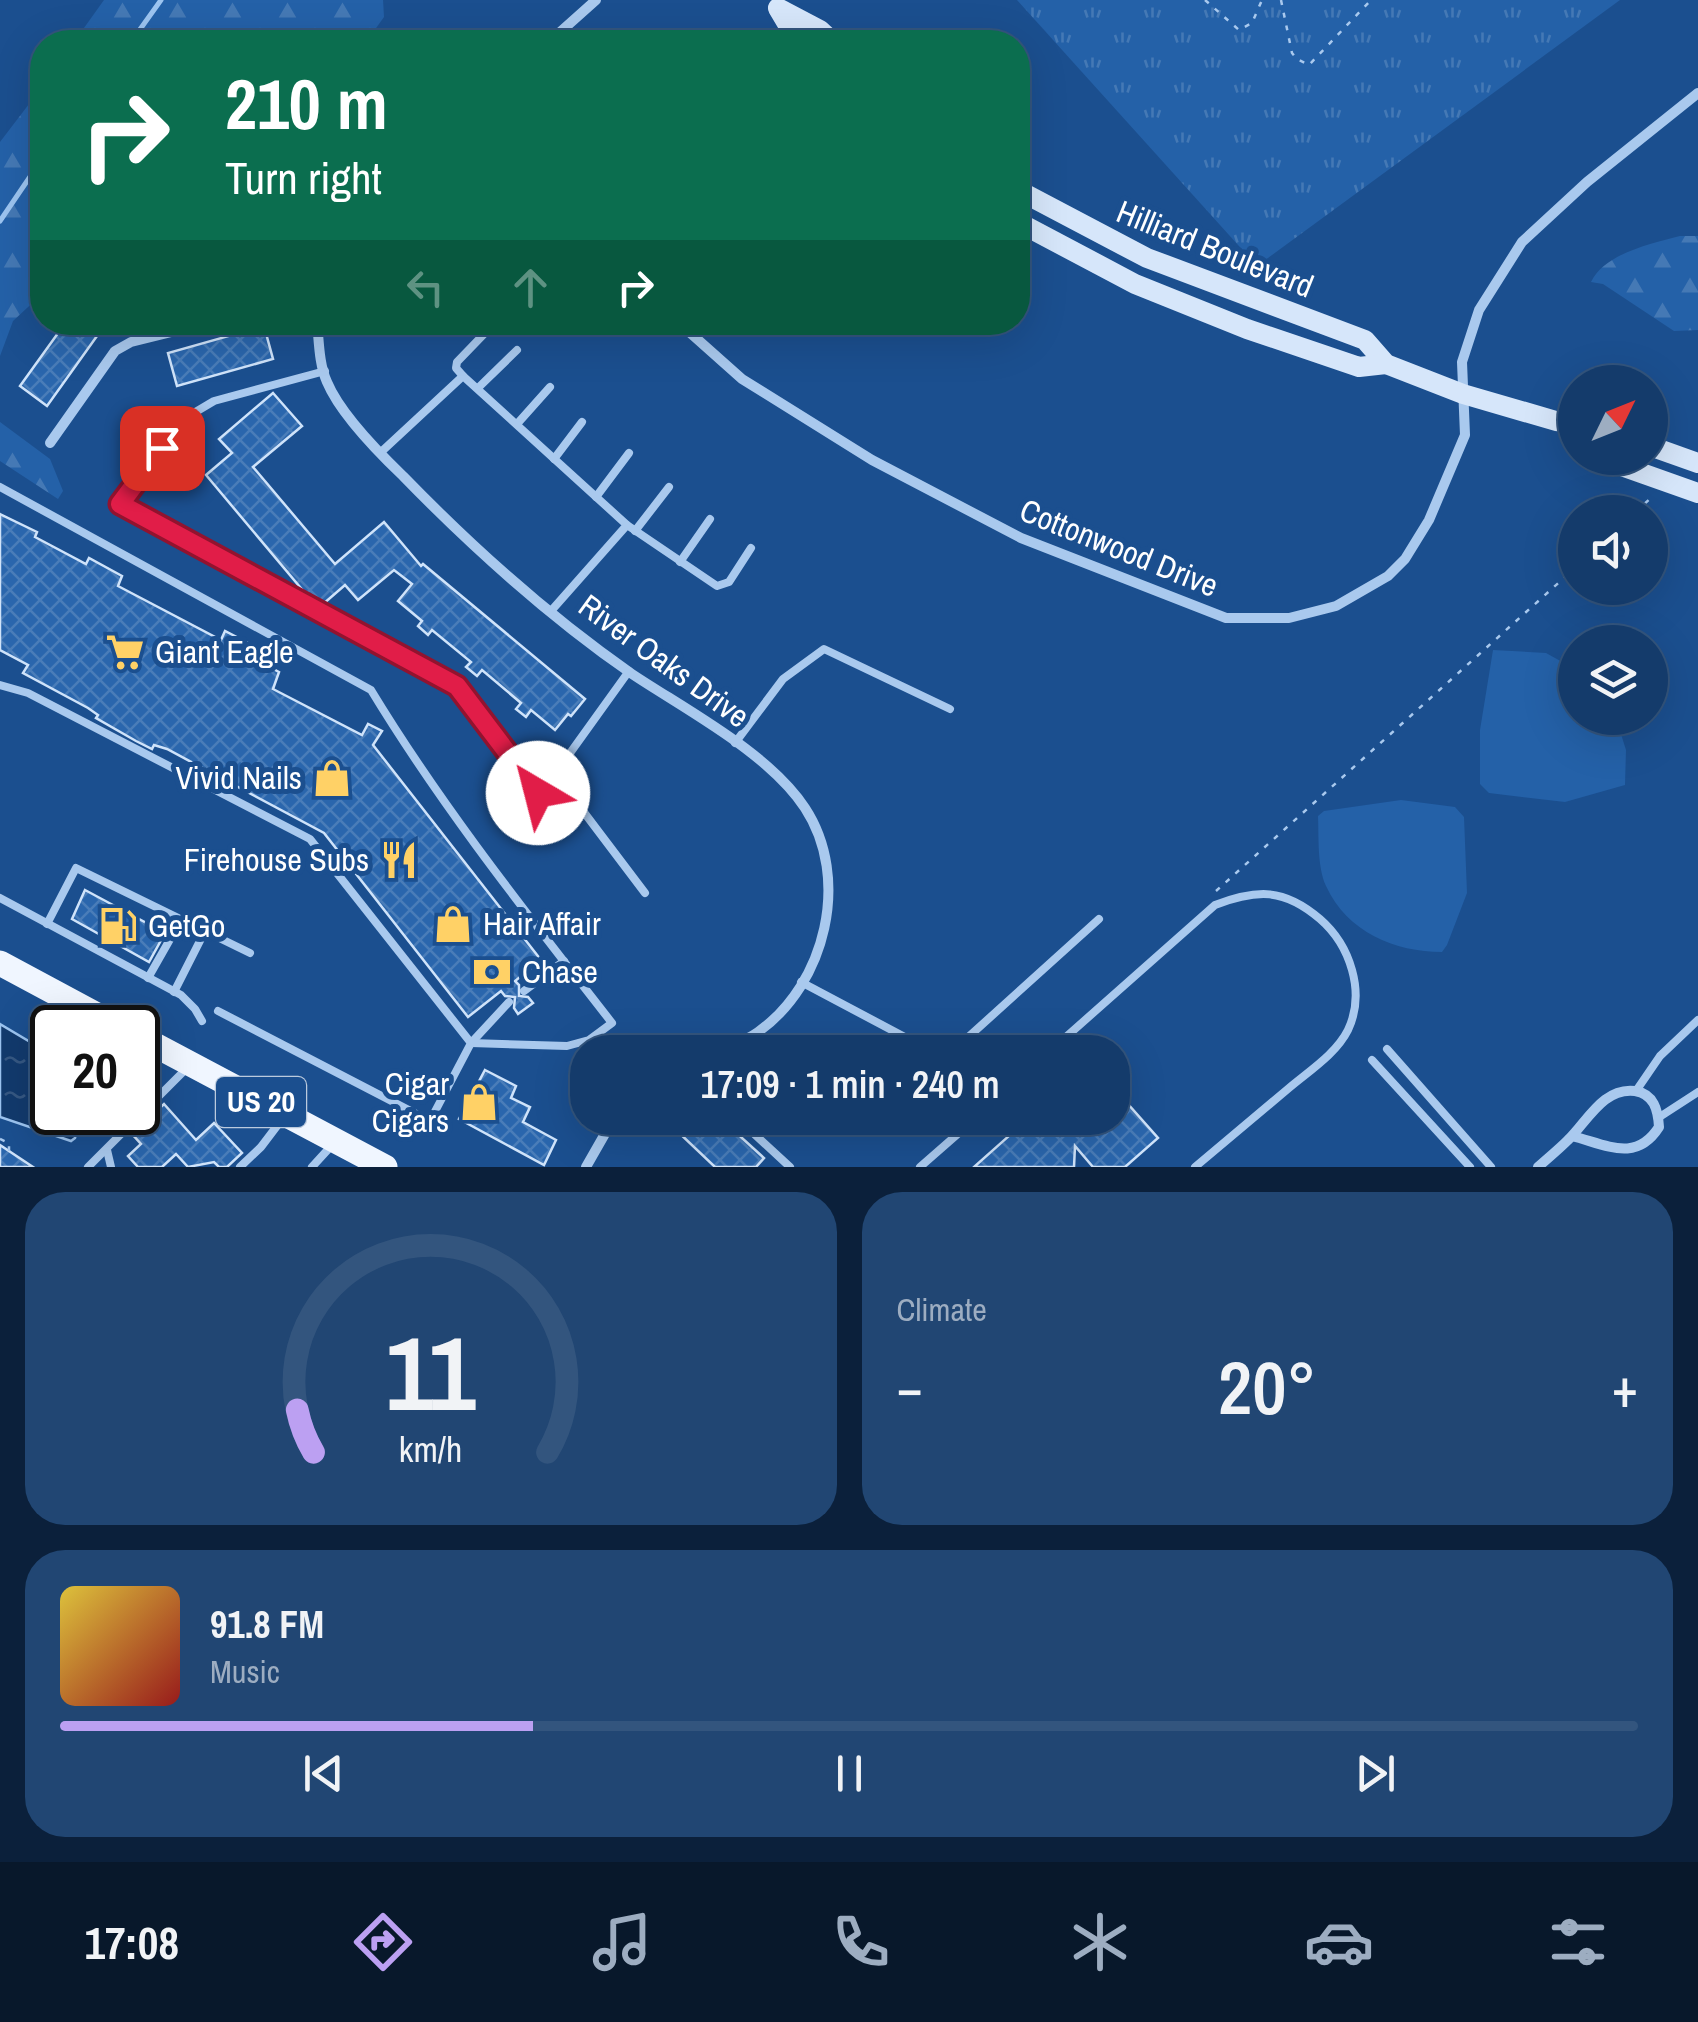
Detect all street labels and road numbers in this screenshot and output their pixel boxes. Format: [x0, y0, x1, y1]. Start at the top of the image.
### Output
street label: Hilliard Boulevard [1110, 190, 1320, 308]
street label: Cottonwood Drive [1014, 488, 1225, 607]
street label: River Oaks Drive [570, 584, 758, 737]
road number: US 20 [216, 1077, 306, 1127]

